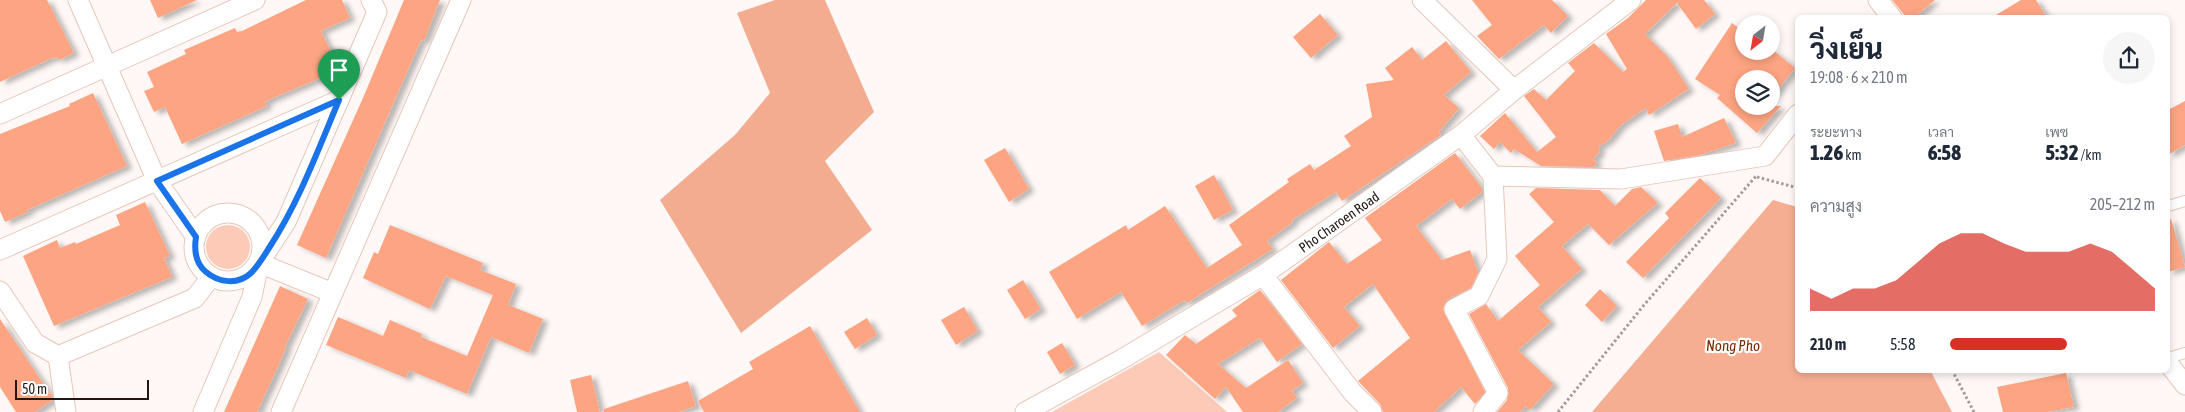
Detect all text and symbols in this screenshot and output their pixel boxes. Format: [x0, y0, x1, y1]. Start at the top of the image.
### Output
north arrow [1735, 15, 1780, 60]
map controls [1735, 15, 1780, 115]
button: share [2103, 32, 2155, 84]
text: วิ่งเย็น [1810, 33, 1883, 65]
pin [318, 49, 360, 100]
icon: arrive [325, 56, 353, 84]
text: 19:08 · 6 × 210 m [1810, 68, 1908, 86]
button: layers [1735, 70, 1780, 115]
text: ระยะทาง [1810, 124, 1862, 140]
text: เวลา [1928, 124, 1954, 140]
text: เพซ [2045, 124, 2068, 140]
text: 1.26 [1810, 140, 1843, 164]
text: 6:58 [1928, 140, 1961, 164]
text: 5:32 [2045, 140, 2079, 164]
text: km [1843, 147, 1862, 163]
text: /km [2079, 147, 2102, 163]
street label: Pho Charoen Road [1296, 188, 1382, 256]
text: 205–212 m [2090, 195, 2155, 213]
text: ความสูง [1810, 197, 1862, 215]
text: 210 m [1810, 335, 1846, 353]
text: 5:58 [1890, 335, 1915, 353]
water label: Nong Pho [1706, 337, 1760, 354]
scale bar [15, 377, 149, 400]
text: 50 m [22, 381, 47, 397]

